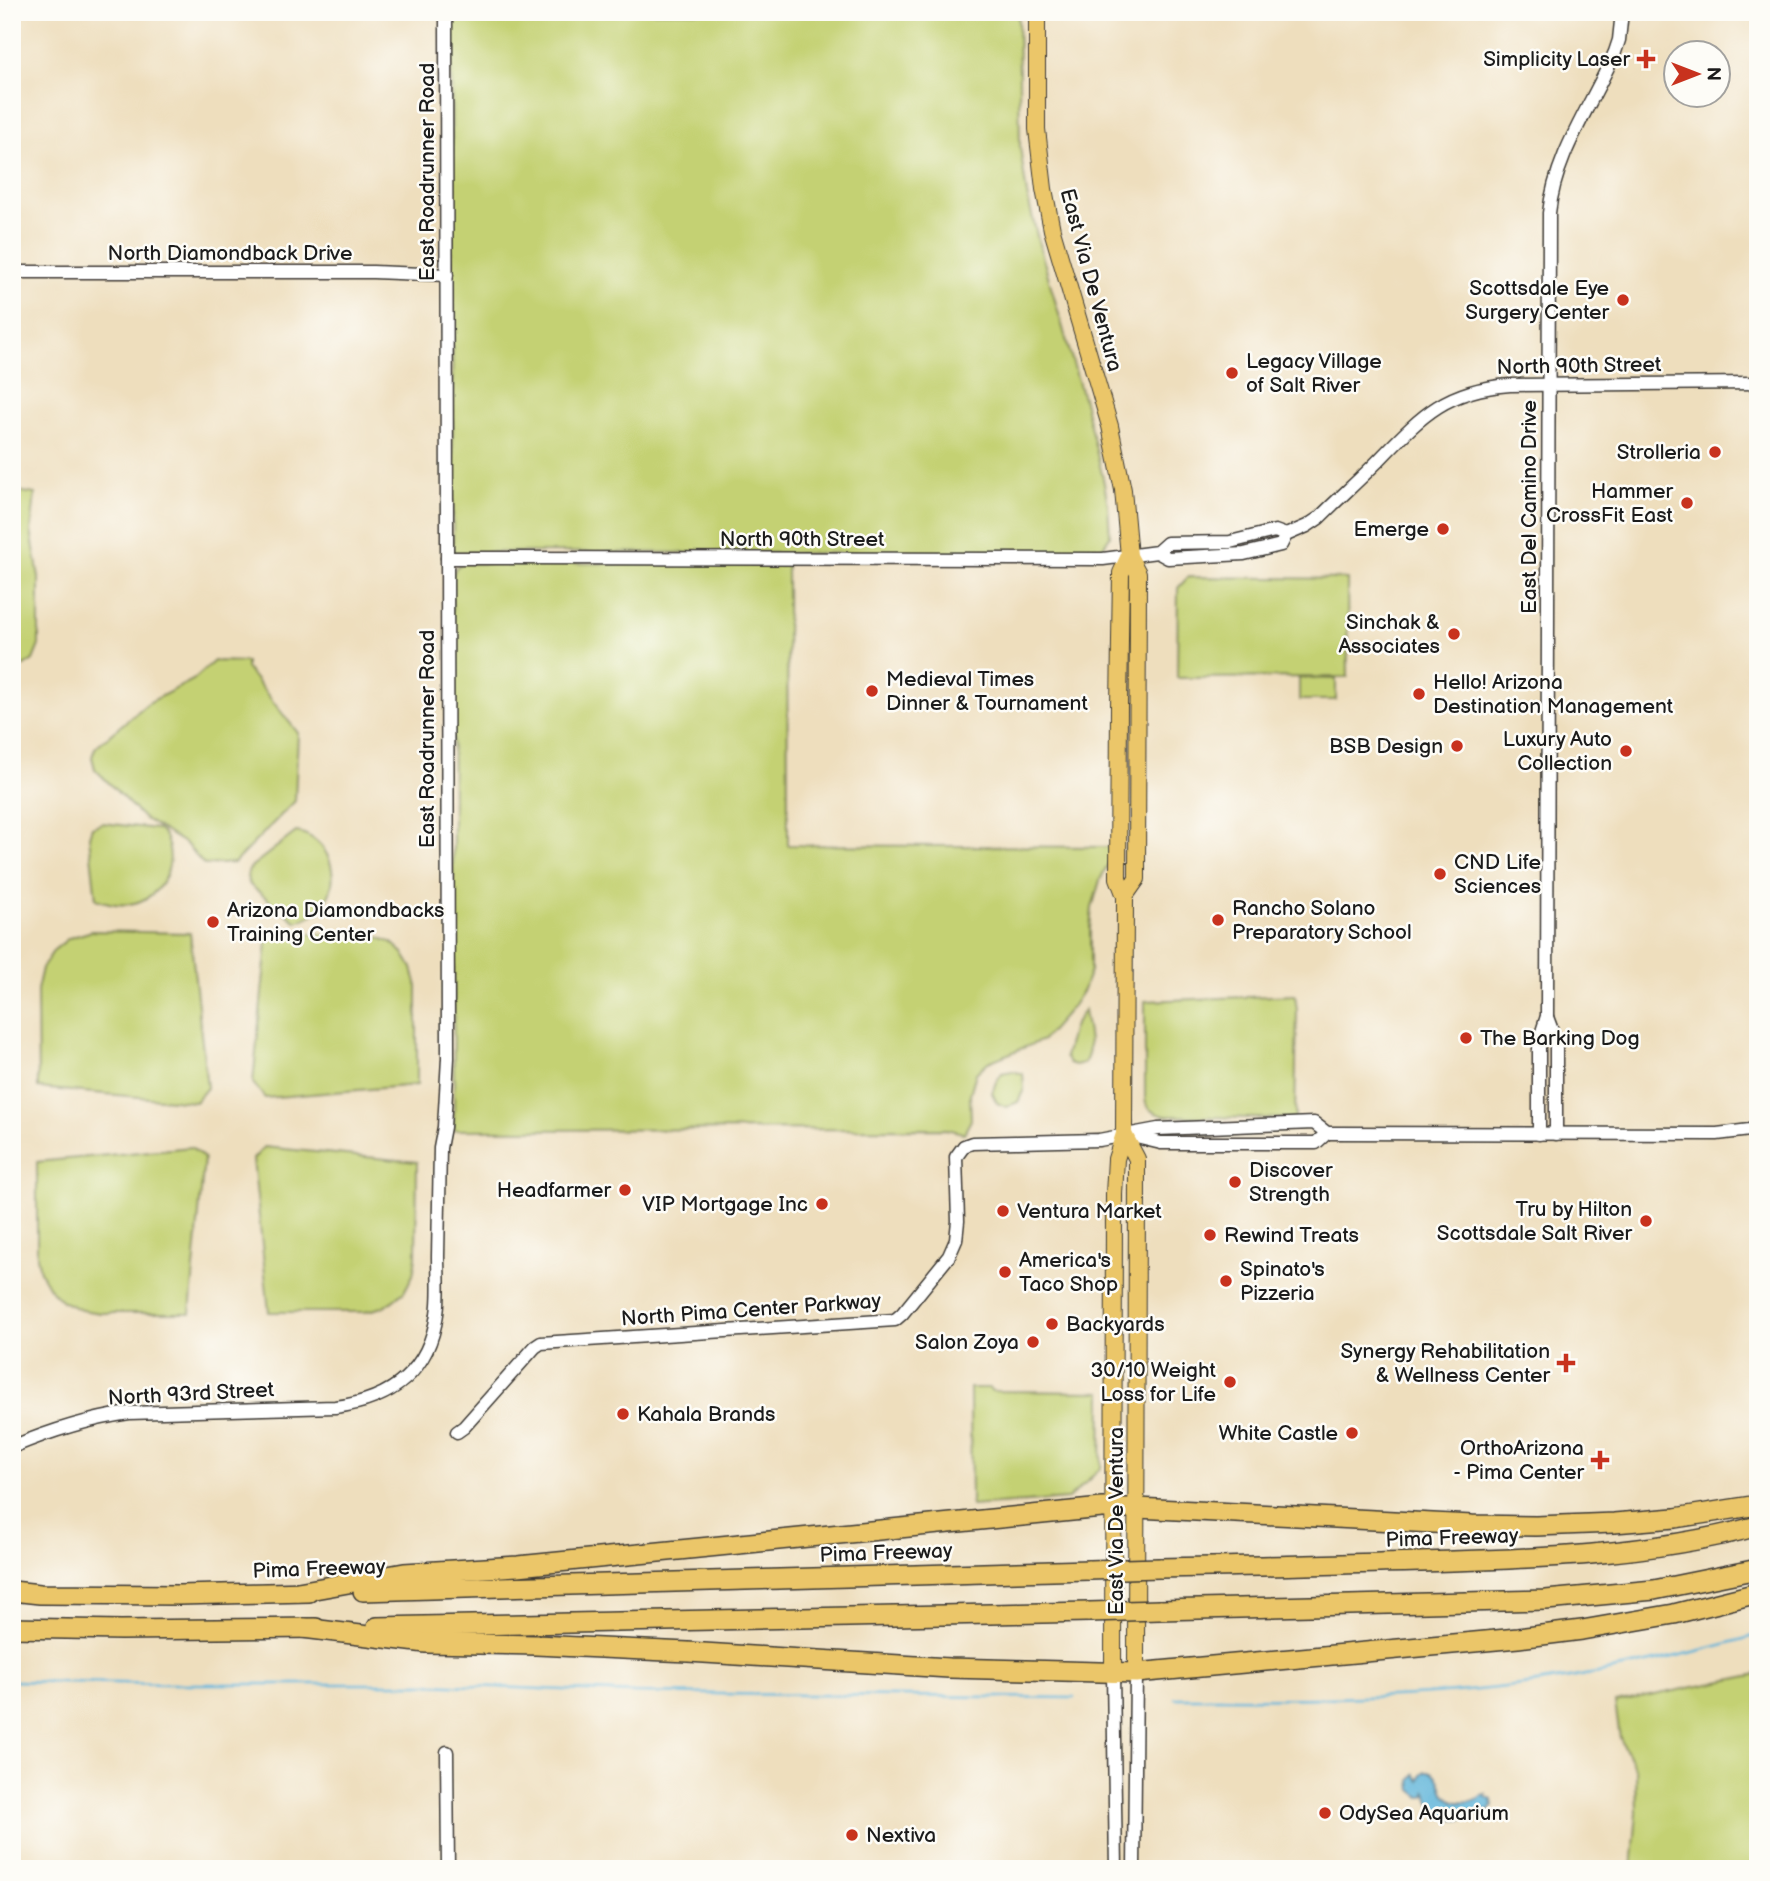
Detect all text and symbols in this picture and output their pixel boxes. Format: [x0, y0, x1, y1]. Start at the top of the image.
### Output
north arrow [1662, 38, 1732, 108]
place label: Simplicity Laser [1483, 47, 1630, 72]
marker: Simplicity Laser [1636, 49, 1656, 69]
street label: East Roadrunner Road [415, 63, 440, 281]
text: N [1701, 67, 1724, 81]
street label: East Via De Ventura [1055, 186, 1127, 374]
street label: North Diamondback Drive [108, 241, 352, 266]
place label: Scottsdale Eye Surgery Center [1465, 276, 1609, 325]
marker: Scottsdale Eye Surgery Center [1615, 292, 1631, 308]
place label: Legacy Village of Salt River [1246, 349, 1382, 398]
street label: North 90th Street [1496, 352, 1662, 380]
marker: Legacy Village of Salt River [1224, 365, 1240, 381]
street label: East Del Camino Drive [1517, 400, 1542, 614]
place label: Strolleria [1617, 440, 1701, 465]
marker: Strolleria [1707, 444, 1723, 460]
place label: Hammer CrossFit East [1546, 479, 1674, 528]
marker: Hammer CrossFit East [1679, 495, 1695, 511]
place label: Emerge [1354, 517, 1429, 542]
marker: Emerge [1435, 521, 1451, 537]
street label: North 90th Street [720, 527, 885, 552]
place label: Sinchak & Associates [1339, 610, 1440, 659]
marker: Sinchak & Associates [1446, 626, 1462, 642]
street label: East Roadrunner Road [415, 630, 440, 848]
place label: Medieval Times Dinner & Tournament [886, 667, 1088, 716]
place label: Hello! Arizona Destination Management [1433, 670, 1674, 719]
marker: Medieval Times Dinner & Tournament [864, 683, 880, 699]
marker: Hello! Arizona Destination Management [1411, 686, 1427, 702]
place label: Luxury Auto Collection [1503, 727, 1612, 776]
place label: BSB Design [1329, 734, 1443, 759]
marker: BSB Design [1449, 738, 1465, 754]
marker: Luxury Auto Collection [1618, 743, 1634, 759]
place label: CND Life Sciences [1454, 850, 1541, 899]
marker: CND Life Sciences [1432, 866, 1448, 882]
place label: Rancho Solano Preparatory School [1232, 896, 1412, 945]
place label: Arizona Diamondbacks Training Center [227, 898, 444, 947]
marker: Rancho Solano Preparatory School [1210, 912, 1226, 928]
marker: Arizona Diamondbacks Training Center [205, 914, 221, 930]
place label: The Barking Dog [1480, 1026, 1640, 1051]
marker: The Barking Dog [1458, 1030, 1474, 1046]
place label: Discover Strength [1249, 1158, 1333, 1207]
marker: Discover Strength [1227, 1174, 1243, 1190]
place label: Headfarmer [497, 1178, 611, 1203]
marker: Headfarmer [617, 1182, 633, 1198]
place label: VIP Mortgage Inc [642, 1192, 808, 1217]
marker: VIP Mortgage Inc [814, 1196, 830, 1212]
place label: Tru by Hilton Scottsdale Salt River [1437, 1197, 1632, 1246]
place label: Ventura Market [1017, 1199, 1162, 1224]
marker: Ventura Market [995, 1203, 1011, 1219]
marker: Tru by Hilton Scottsdale Salt River [1638, 1213, 1654, 1229]
place label: Rewind Treats [1224, 1223, 1359, 1248]
marker: Rewind Treats [1202, 1227, 1218, 1243]
place label: America's Taco Shop [1019, 1248, 1118, 1297]
place label: Spinato's Pizzeria [1240, 1257, 1325, 1306]
marker: America's Taco Shop [997, 1264, 1013, 1280]
marker: Spinato's Pizzeria [1218, 1273, 1234, 1289]
street label: North Pima Center Parkway [620, 1288, 882, 1332]
place label: Backyards [1066, 1312, 1165, 1337]
marker: Backyards [1044, 1316, 1060, 1332]
place label: Salon Zoya [915, 1330, 1019, 1355]
marker: Salon Zoya [1025, 1334, 1041, 1350]
place label: Synergy Rehabilitation & Wellness Center [1340, 1339, 1550, 1388]
marker: Synergy Rehabilitation & Wellness Center [1556, 1353, 1576, 1373]
place label: 30/10 Weight Loss for Life [1090, 1358, 1217, 1407]
marker: 30/10 Weight Loss for Life [1222, 1374, 1238, 1390]
street label: North 93rd Street [107, 1377, 275, 1411]
place label: Kahala Brands [637, 1402, 776, 1427]
marker: Kahala Brands [615, 1406, 631, 1422]
place label: White Castle [1219, 1421, 1338, 1446]
marker: White Castle [1344, 1425, 1360, 1441]
street label: East Via De Ventura [1104, 1427, 1129, 1615]
place label: OrthoArizona - Pima Center [1453, 1436, 1584, 1485]
marker: OrthoArizona - Pima Center [1590, 1450, 1610, 1470]
street label: Pima Freeway [1385, 1523, 1519, 1553]
street label: Pima Freeway [819, 1538, 953, 1568]
street label: Pima Freeway [252, 1554, 386, 1584]
place label: OdySea Aquarium [1339, 1801, 1509, 1826]
marker: OdySea Aquarium [1317, 1805, 1333, 1821]
place label: Nextiva [866, 1823, 936, 1848]
marker: Nextiva [844, 1827, 860, 1843]

